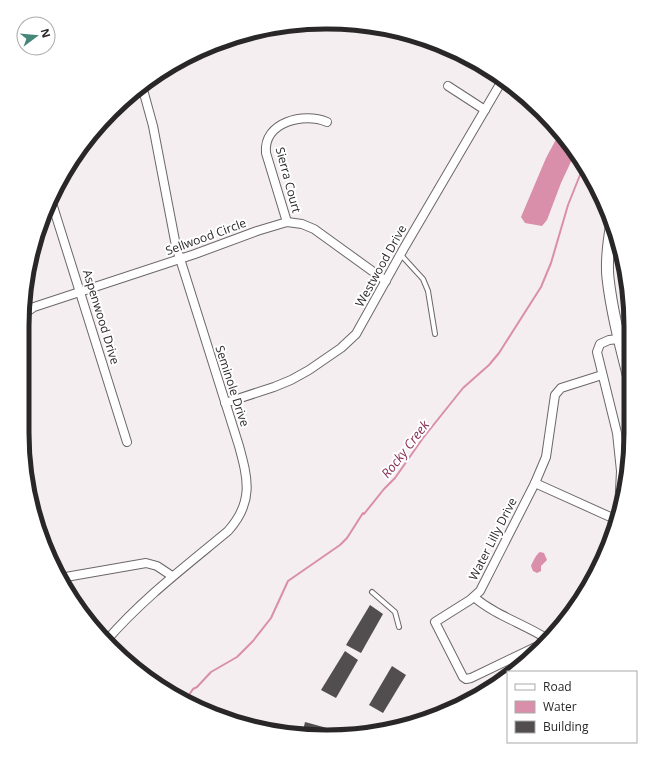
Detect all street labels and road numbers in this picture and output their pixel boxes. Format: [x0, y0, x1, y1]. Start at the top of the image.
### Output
street label: Sierra Court [272, 145, 305, 215]
street label: Sellwood Circle [163, 214, 249, 259]
street label: Westwood Drive [351, 221, 410, 310]
street label: Aspenwood Drive [79, 267, 124, 367]
street label: Seminole Drive [211, 343, 254, 429]
street label: Water Lilly Drive [464, 494, 521, 583]

